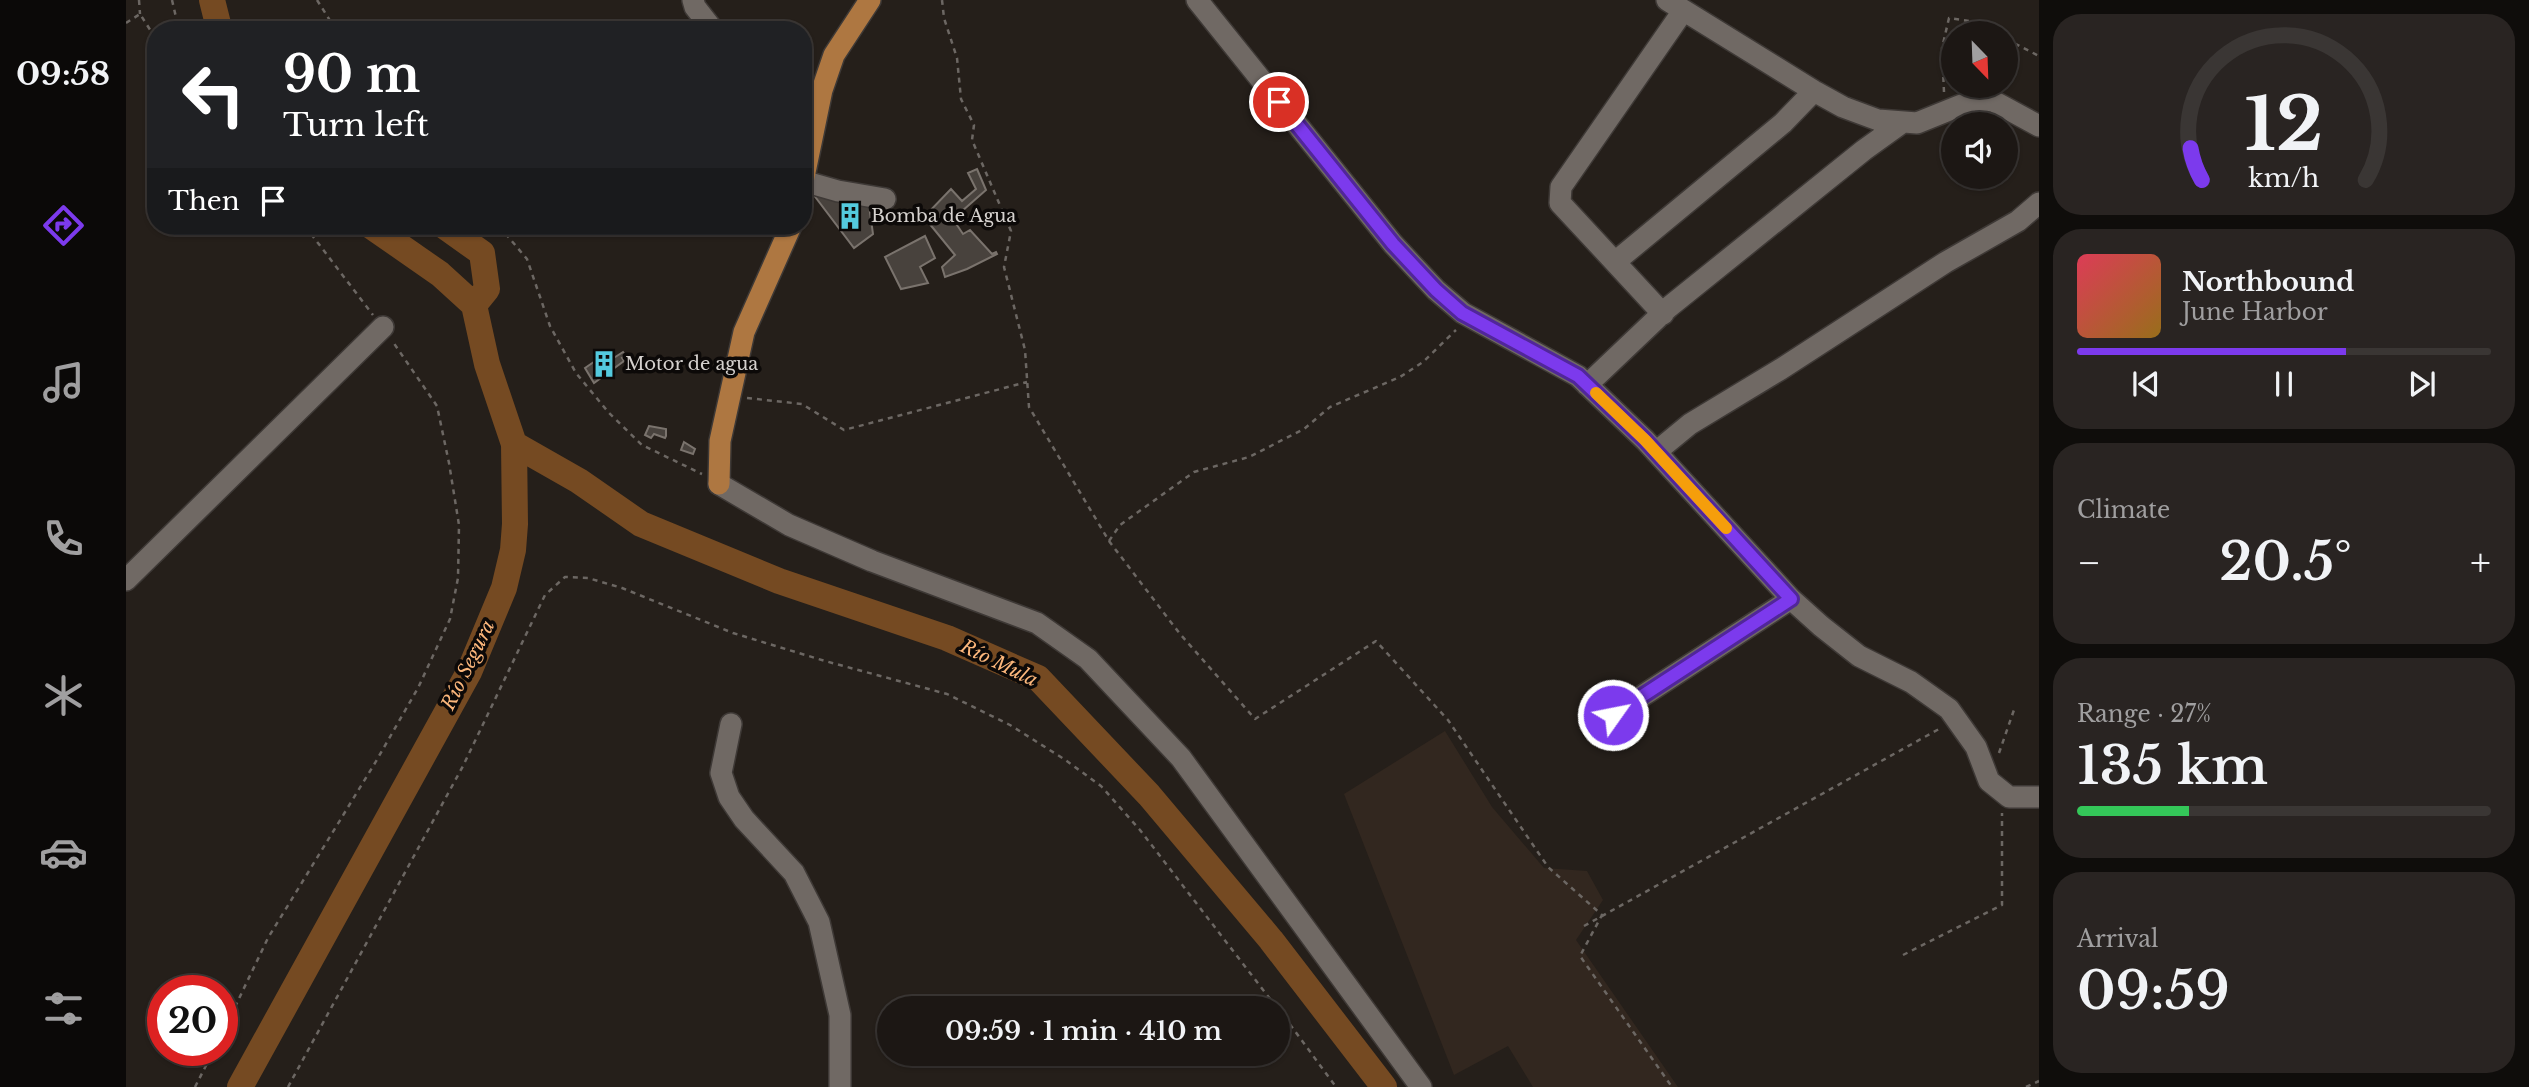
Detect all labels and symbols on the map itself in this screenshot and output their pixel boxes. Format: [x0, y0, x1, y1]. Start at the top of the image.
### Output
north arrow [1941, 21, 2018, 98]
pin [1249, 72, 1309, 132]
building icon: Bomba de Agua [835, 201, 865, 231]
place label: Bomba de Agua [871, 205, 1016, 227]
building icon: Motor de agua [589, 349, 619, 379]
place label: Motor de agua [625, 353, 758, 375]
water label: Río Segura [436, 616, 500, 714]
water label: Río Mula [956, 634, 1041, 692]
position arrow [1576, 678, 1650, 752]
speed limit sign: 20 [147, 975, 238, 1066]

